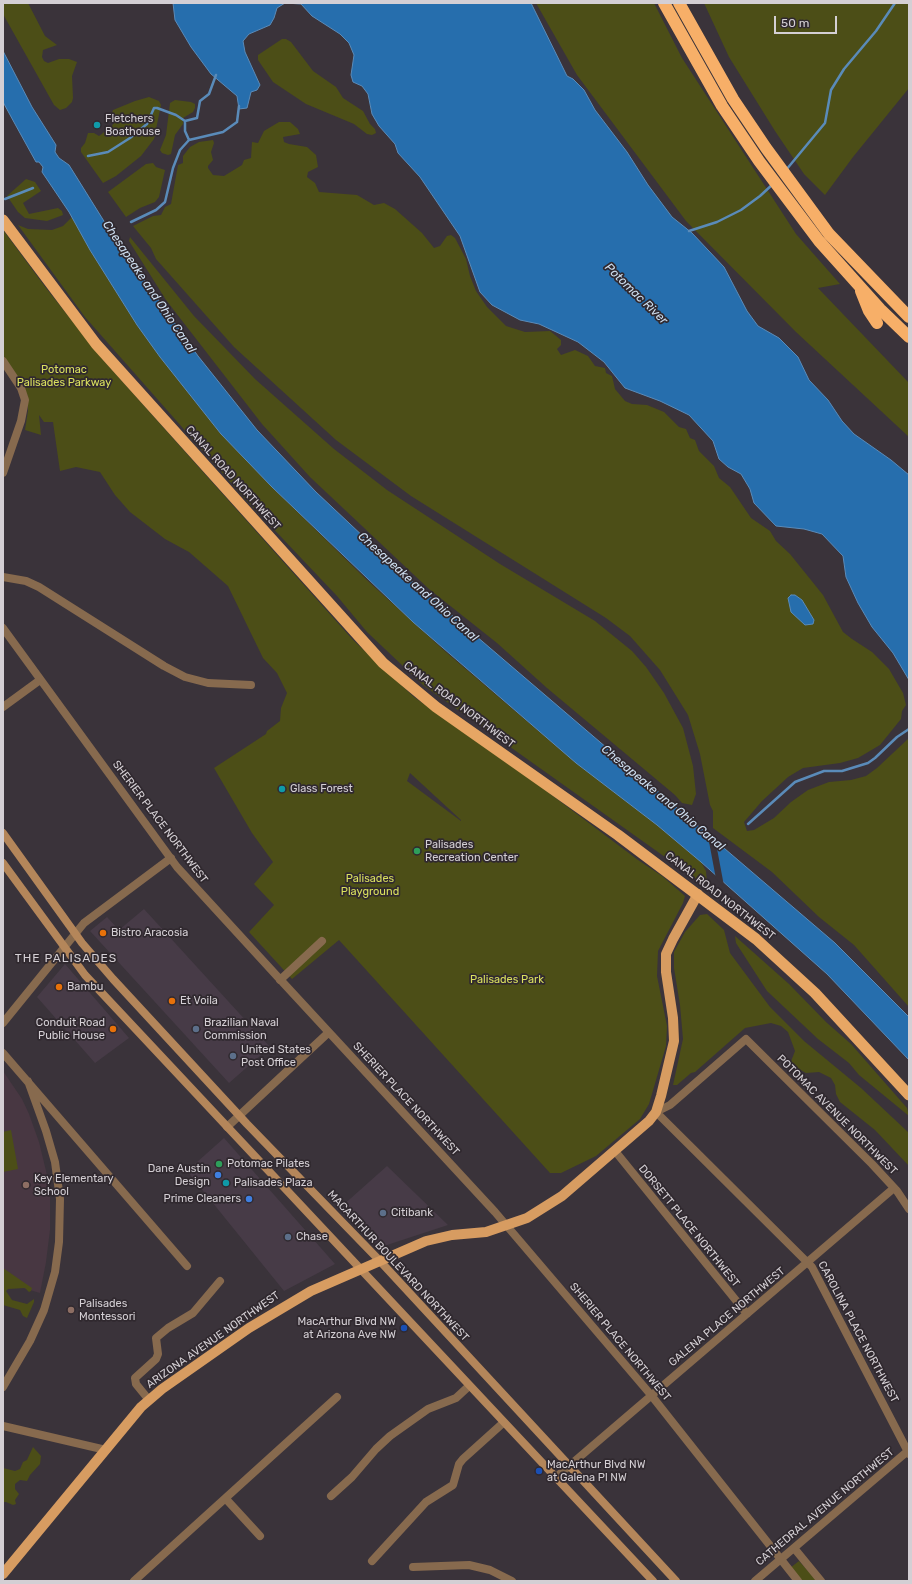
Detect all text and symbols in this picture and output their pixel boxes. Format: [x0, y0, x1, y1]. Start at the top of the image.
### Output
scale bar [776, 8, 839, 34]
text: 50 m [781, 16, 809, 30]
place label: Fletchers Boathouse [105, 112, 160, 138]
marker: Fletchers Boathouse [92, 120, 102, 130]
water label: Chesapeake and Ohio Canal [99, 218, 199, 356]
water label: Potomac River [602, 260, 670, 328]
park label: Potomac Palisades Parkway [17, 363, 111, 389]
street label: CANAL ROAD NORTHWEST [183, 423, 283, 533]
water label: Chesapeake and Ohio Canal [355, 529, 481, 645]
street label: CANAL ROAD NORTHWEST [401, 659, 517, 751]
water label: Chesapeake and Ohio Canal [598, 742, 728, 854]
street label: SHERIER PLACE NORTHWEST [109, 758, 211, 886]
place label: Glass Forest [290, 782, 353, 796]
marker: Glass Forest [277, 784, 287, 794]
place label: Palisades Recreation Center [425, 838, 518, 864]
marker: Palisades Recreation Center [412, 846, 422, 856]
street label: CANAL ROAD NORTHWEST [662, 849, 778, 943]
park label: Palisades Playground [341, 872, 399, 898]
place label: Bistro Aracosia [111, 926, 188, 940]
marker: Bistro Aracosia [98, 928, 108, 938]
district label: THE PALISADES [15, 952, 117, 966]
park label: Palisades Park [470, 973, 544, 987]
place label: Bambu [67, 980, 103, 994]
marker: Bambu [54, 982, 64, 992]
place label: Et Voila [180, 994, 218, 1008]
marker: Et Voila [167, 996, 177, 1006]
place label: Conduit Road Public House [36, 1016, 105, 1042]
place label: Brazilian Naval Commission [204, 1016, 279, 1042]
marker: Conduit Road Public House [108, 1024, 118, 1034]
marker: Brazilian Naval Commission [191, 1024, 201, 1034]
street label: SHERIER PLACE NORTHWEST [350, 1040, 462, 1158]
place label: United States Post Office [241, 1043, 311, 1069]
marker: United States Post Office [228, 1051, 238, 1061]
street label: POTOMAC AVENUE NORTHWEST [774, 1052, 900, 1178]
place label: Potomac Pilates [227, 1157, 310, 1171]
marker: Potomac Pilates [214, 1159, 224, 1169]
place label: Dane Austin Design [148, 1162, 210, 1188]
street label: DORSETT PLACE NORTHWEST [636, 1162, 742, 1290]
marker: Dane Austin Design [213, 1170, 223, 1180]
place label: Key Elementary School [34, 1172, 114, 1198]
place label: Palisades Plaza [234, 1176, 313, 1190]
marker: Palisades Plaza [221, 1178, 231, 1188]
marker: Key Elementary School [21, 1180, 31, 1190]
street label: MACARTHUR BOULEVARD NORTHWEST [325, 1188, 471, 1344]
place label: Prime Cleaners [164, 1192, 241, 1206]
marker: Prime Cleaners [244, 1194, 254, 1204]
place label: Citibank [391, 1206, 433, 1220]
marker: Citibank [378, 1208, 388, 1218]
place label: Chase [296, 1230, 328, 1244]
marker: Chase [283, 1232, 293, 1242]
street label: CAROLINA PLACE NORTHWEST [815, 1259, 901, 1405]
street label: GALENA PLACE NORTHWEST [666, 1265, 788, 1369]
street label: SHERIER PLACE NORTHWEST [567, 1280, 673, 1404]
street label: ARIZONA AVENUE NORTHWEST [144, 1289, 282, 1391]
place label: Palisades Montessori [79, 1297, 135, 1323]
marker: Palisades Montessori [66, 1305, 76, 1315]
place label: MacArthur Blvd NW at Arizona Ave NW [297, 1315, 396, 1341]
marker: MacArthur Blvd NW at Arizona Ave NW [399, 1323, 409, 1333]
street label: CATHEDRAL AVENUE NORTHWEST [753, 1445, 897, 1569]
place label: MacArthur Blvd NW at Galena Pl NW [547, 1458, 646, 1484]
marker: MacArthur Blvd NW at Galena Pl NW [534, 1466, 544, 1476]

